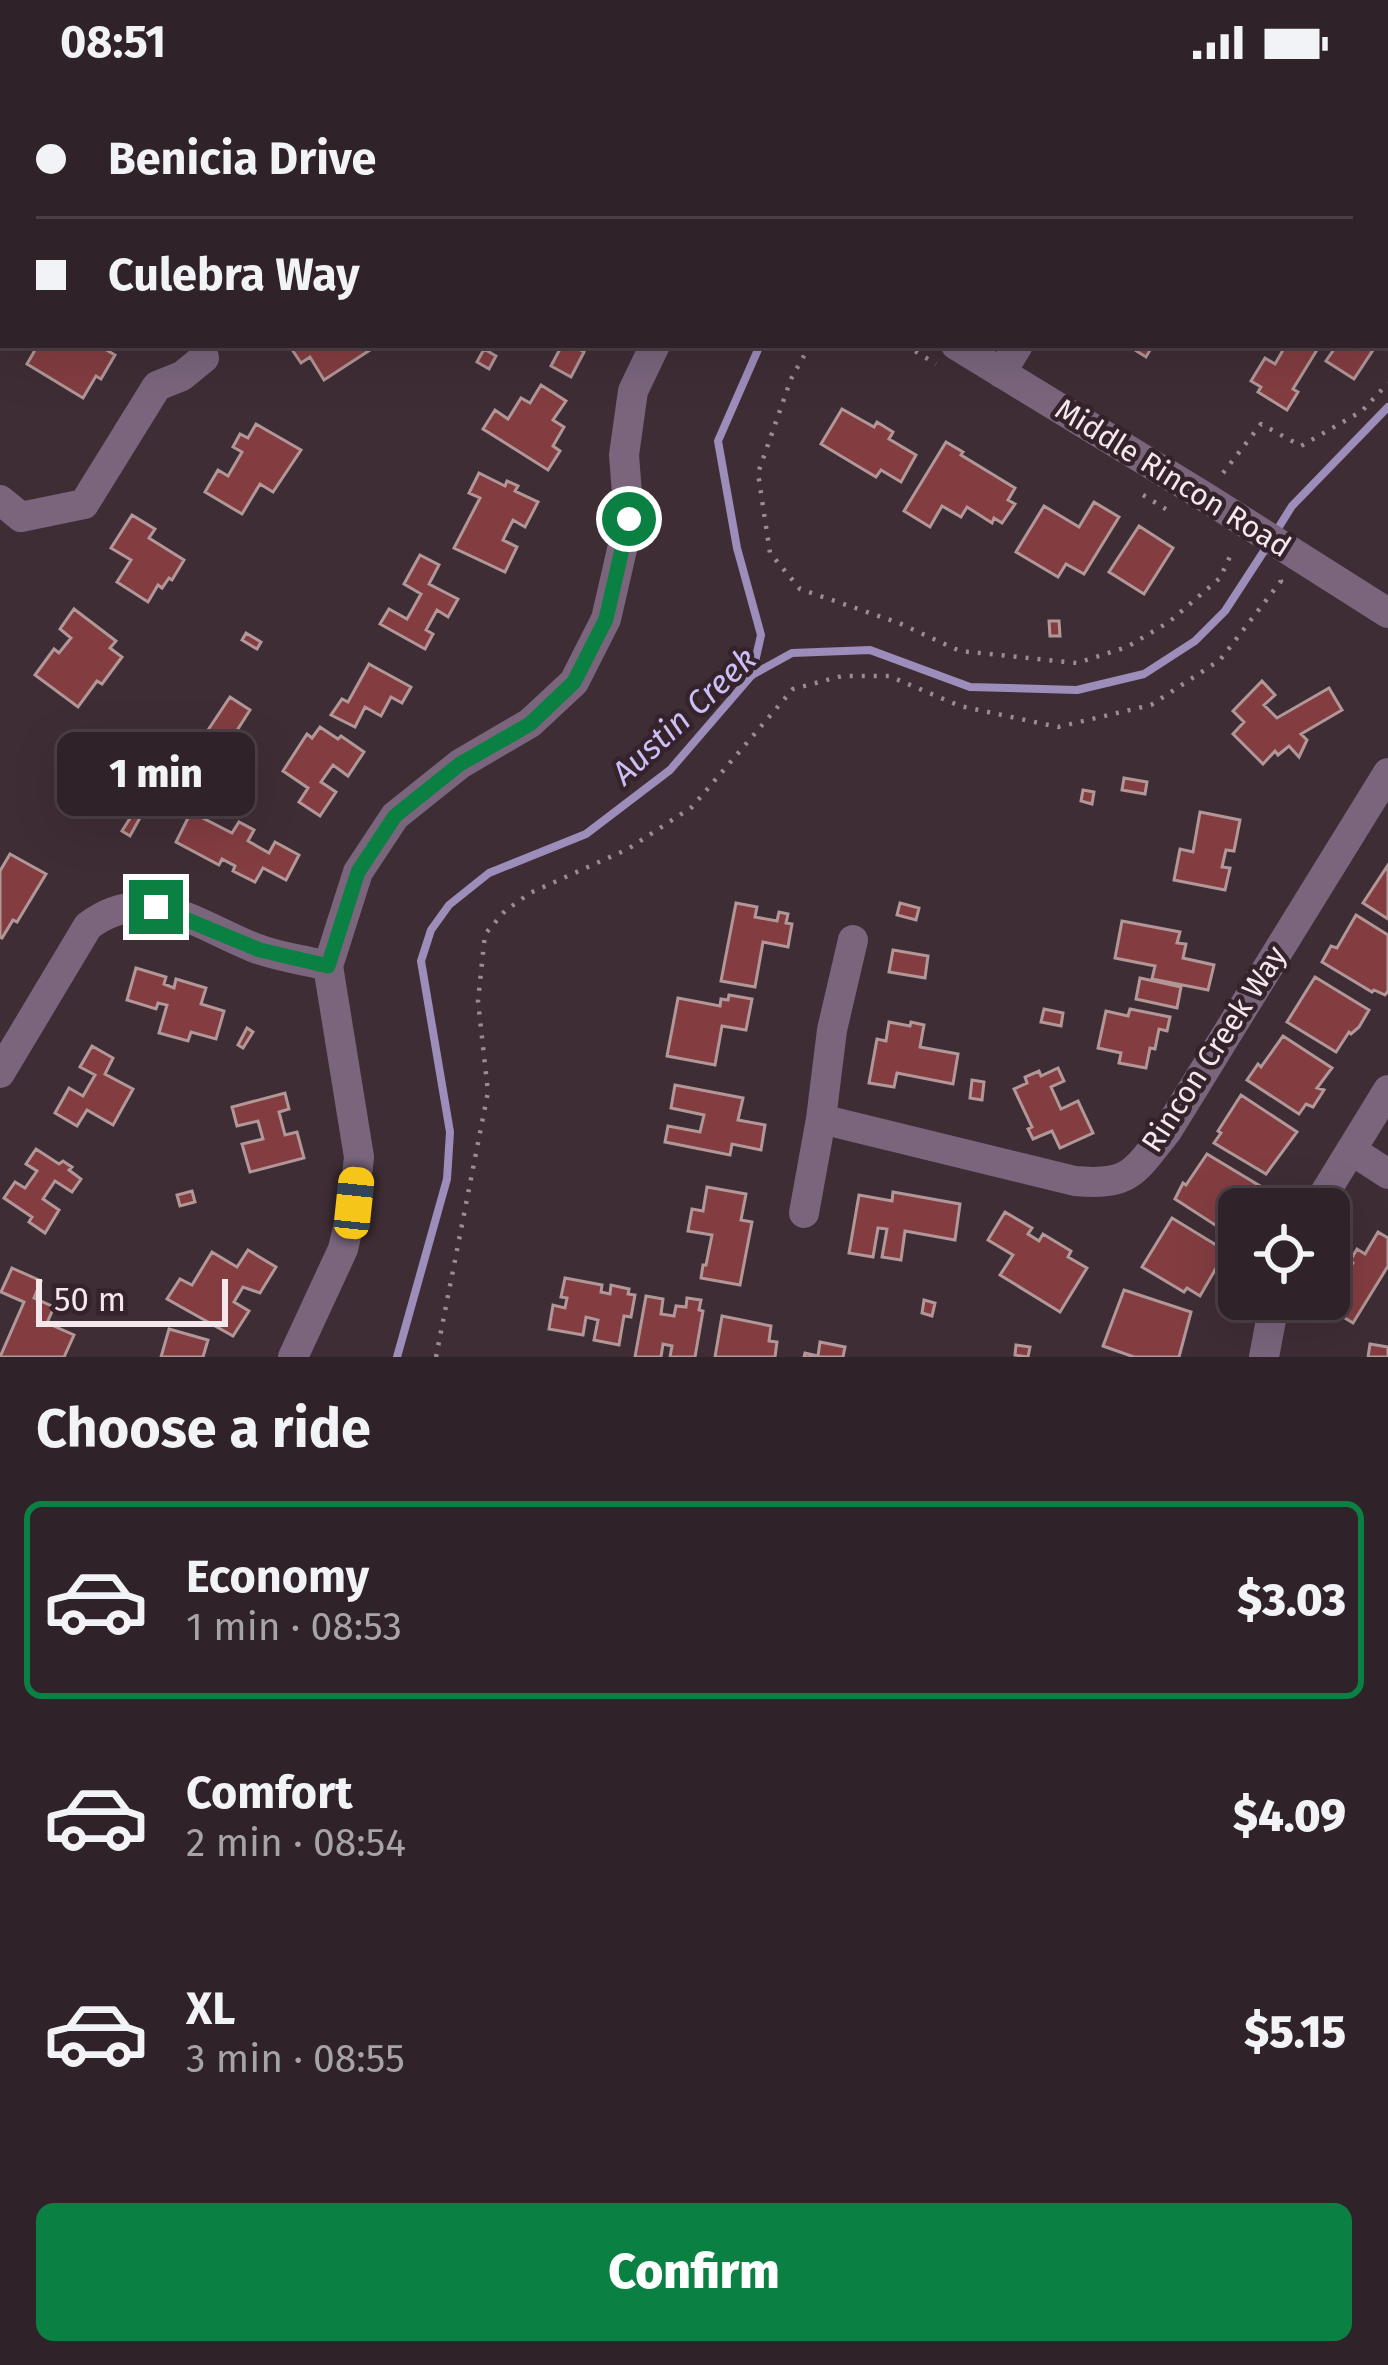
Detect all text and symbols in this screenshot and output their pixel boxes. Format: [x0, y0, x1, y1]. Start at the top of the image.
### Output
text: 08:51 [60, 15, 166, 69]
text: Benicia Drive [108, 132, 376, 186]
text: Culebra Way [108, 248, 360, 302]
street label: Middle Rincon Road [1049, 391, 1297, 565]
route start [602, 492, 656, 546]
water label: Austin Creek [602, 639, 765, 794]
callout: 1 min [57, 733, 255, 817]
text: 1 min [109, 751, 203, 797]
route end [129, 880, 183, 934]
street label: Rincon Creek Way [1134, 939, 1294, 1159]
car [332, 1165, 376, 1241]
map controls [1218, 1188, 1350, 1320]
button: locate [1218, 1188, 1350, 1320]
scale bar [36, 1273, 228, 1326]
text: 50 m [54, 1280, 126, 1320]
text: Choose a ride [36, 1397, 371, 1461]
icon: car [42, 1546, 150, 1654]
text: Economy [186, 1550, 369, 1604]
text: $3.03 [1237, 1573, 1346, 1627]
text: 1 min · 08:53 [186, 1604, 402, 1650]
icon: car [42, 1762, 150, 1870]
text: Comfort [186, 1766, 353, 1820]
text: $4.09 [1233, 1789, 1346, 1843]
text: 2 min · 08:54 [186, 1820, 406, 1866]
icon: car [42, 1978, 150, 2086]
text: XL [186, 1982, 235, 2036]
text: $5.15 [1244, 2005, 1346, 2059]
text: 3 min · 08:55 [186, 2036, 405, 2082]
button: Confirm [36, 2203, 1352, 2341]

